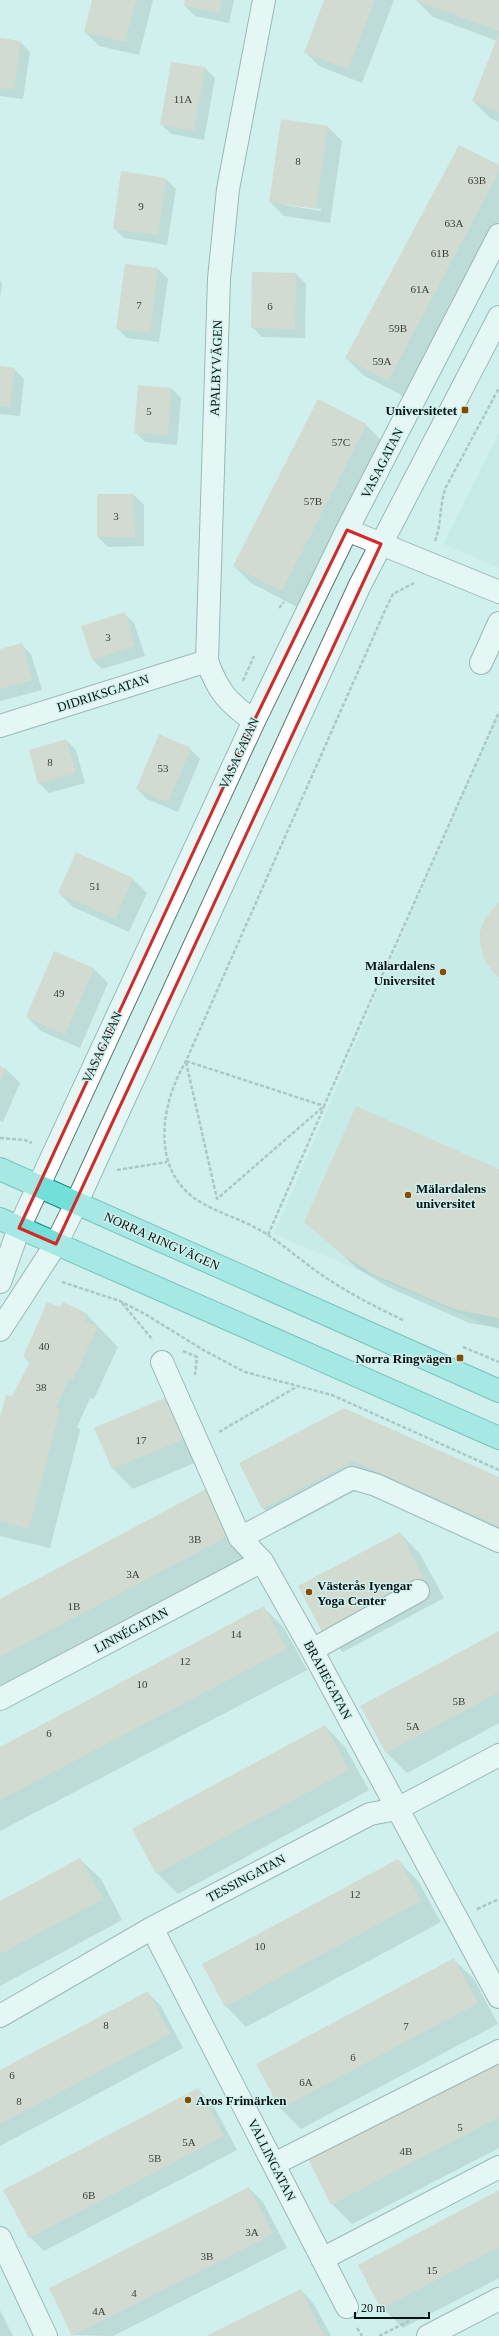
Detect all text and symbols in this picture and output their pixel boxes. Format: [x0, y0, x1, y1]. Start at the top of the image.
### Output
house number: 11A [174, 93, 192, 105]
house number: 8 [295, 155, 301, 167]
house number: 63B [468, 174, 486, 186]
house number: 9 [138, 200, 144, 212]
house number: 63A [445, 217, 464, 229]
house number: 61B [431, 247, 449, 259]
house number: 61A [411, 283, 430, 295]
house number: 7 [136, 299, 142, 311]
house number: 6 [267, 300, 273, 312]
street label: APALBYVÄGEN [207, 319, 225, 416]
house number: 59B [389, 322, 407, 334]
house number: 59A [373, 355, 392, 367]
place label: Universitetet [386, 403, 458, 418]
house number: 5 [146, 405, 152, 417]
marker: Universitetet [460, 405, 470, 415]
street label: VASAGATAN [358, 425, 406, 501]
house number: 57C [332, 436, 350, 448]
house number: 57B [304, 495, 322, 507]
house number: 3 [113, 510, 119, 522]
house number: 3 [105, 631, 111, 643]
street label: DIDRIKSGATAN [55, 671, 151, 715]
street label: VASAGATAN [216, 715, 262, 791]
house number: 8 [47, 756, 53, 768]
house number: 53 [158, 762, 169, 774]
house number: 51 [90, 880, 101, 892]
place label: Mälardalens Universitet [365, 958, 436, 988]
marker: Mälardalens Universitet [438, 967, 448, 977]
house number: 49 [54, 987, 65, 999]
street label: VASAGATAN [79, 1009, 125, 1085]
place label: Mälardalens universitet [416, 1181, 486, 1211]
marker: Mälardalens universitet [403, 1190, 413, 1200]
street label: NORRA RINGVÄGEN [102, 1209, 223, 1274]
house number: 40 [39, 1340, 50, 1352]
place label: Norra Ringvägen [356, 1351, 453, 1366]
marker: Norra Ringvägen [455, 1353, 465, 1363]
house number: 38 [36, 1381, 47, 1393]
house number: 17 [136, 1434, 147, 1446]
house number: 3B [189, 1533, 201, 1545]
house number: 3A [126, 1568, 140, 1580]
place label: Västerås Iyengar Yoga Center [317, 1578, 412, 1608]
marker: Västerås Iyengar Yoga Center [304, 1587, 314, 1597]
house number: 1B [68, 1600, 80, 1612]
street label: LINNÉGATAN [91, 1604, 171, 1656]
house number: 14 [231, 1628, 242, 1640]
street label: BRAHEGATAN [301, 1638, 355, 1722]
house number: 12 [180, 1655, 191, 1667]
house number: 10 [137, 1678, 148, 1690]
house number: 5B [453, 1695, 465, 1707]
house number: 5A [406, 1720, 420, 1732]
house number: 6 [46, 1727, 52, 1739]
street label: TESSINGATAN [204, 1851, 288, 1905]
house number: 12 [350, 1888, 361, 1900]
house number: 10 [255, 1940, 266, 1952]
house number: 8 [103, 2019, 109, 2031]
house number: 7 [403, 2020, 409, 2032]
house number: 6 [350, 2051, 356, 2063]
house number: 6 [9, 2069, 15, 2081]
house number: 6A [299, 2076, 313, 2088]
place label: Aros Frimärken [196, 2093, 287, 2108]
house number: 8 [16, 2095, 22, 2107]
marker: Aros Frimärken [183, 2095, 193, 2105]
street label: VALLINGATAN [245, 2117, 299, 2204]
house number: 5 [457, 2121, 463, 2133]
house number: 5A [182, 2136, 196, 2148]
house number: 4B [400, 2145, 412, 2157]
house number: 5B [149, 2152, 161, 2164]
house number: 6B [83, 2189, 95, 2201]
house number: 3A [245, 2226, 259, 2238]
house number: 3B [201, 2250, 213, 2262]
house number: 15 [427, 2264, 438, 2276]
house number: 4 [131, 2287, 137, 2299]
scale bar [355, 2294, 429, 2320]
text: 20 m [361, 2301, 386, 2315]
house number: 4A [92, 2305, 106, 2317]

